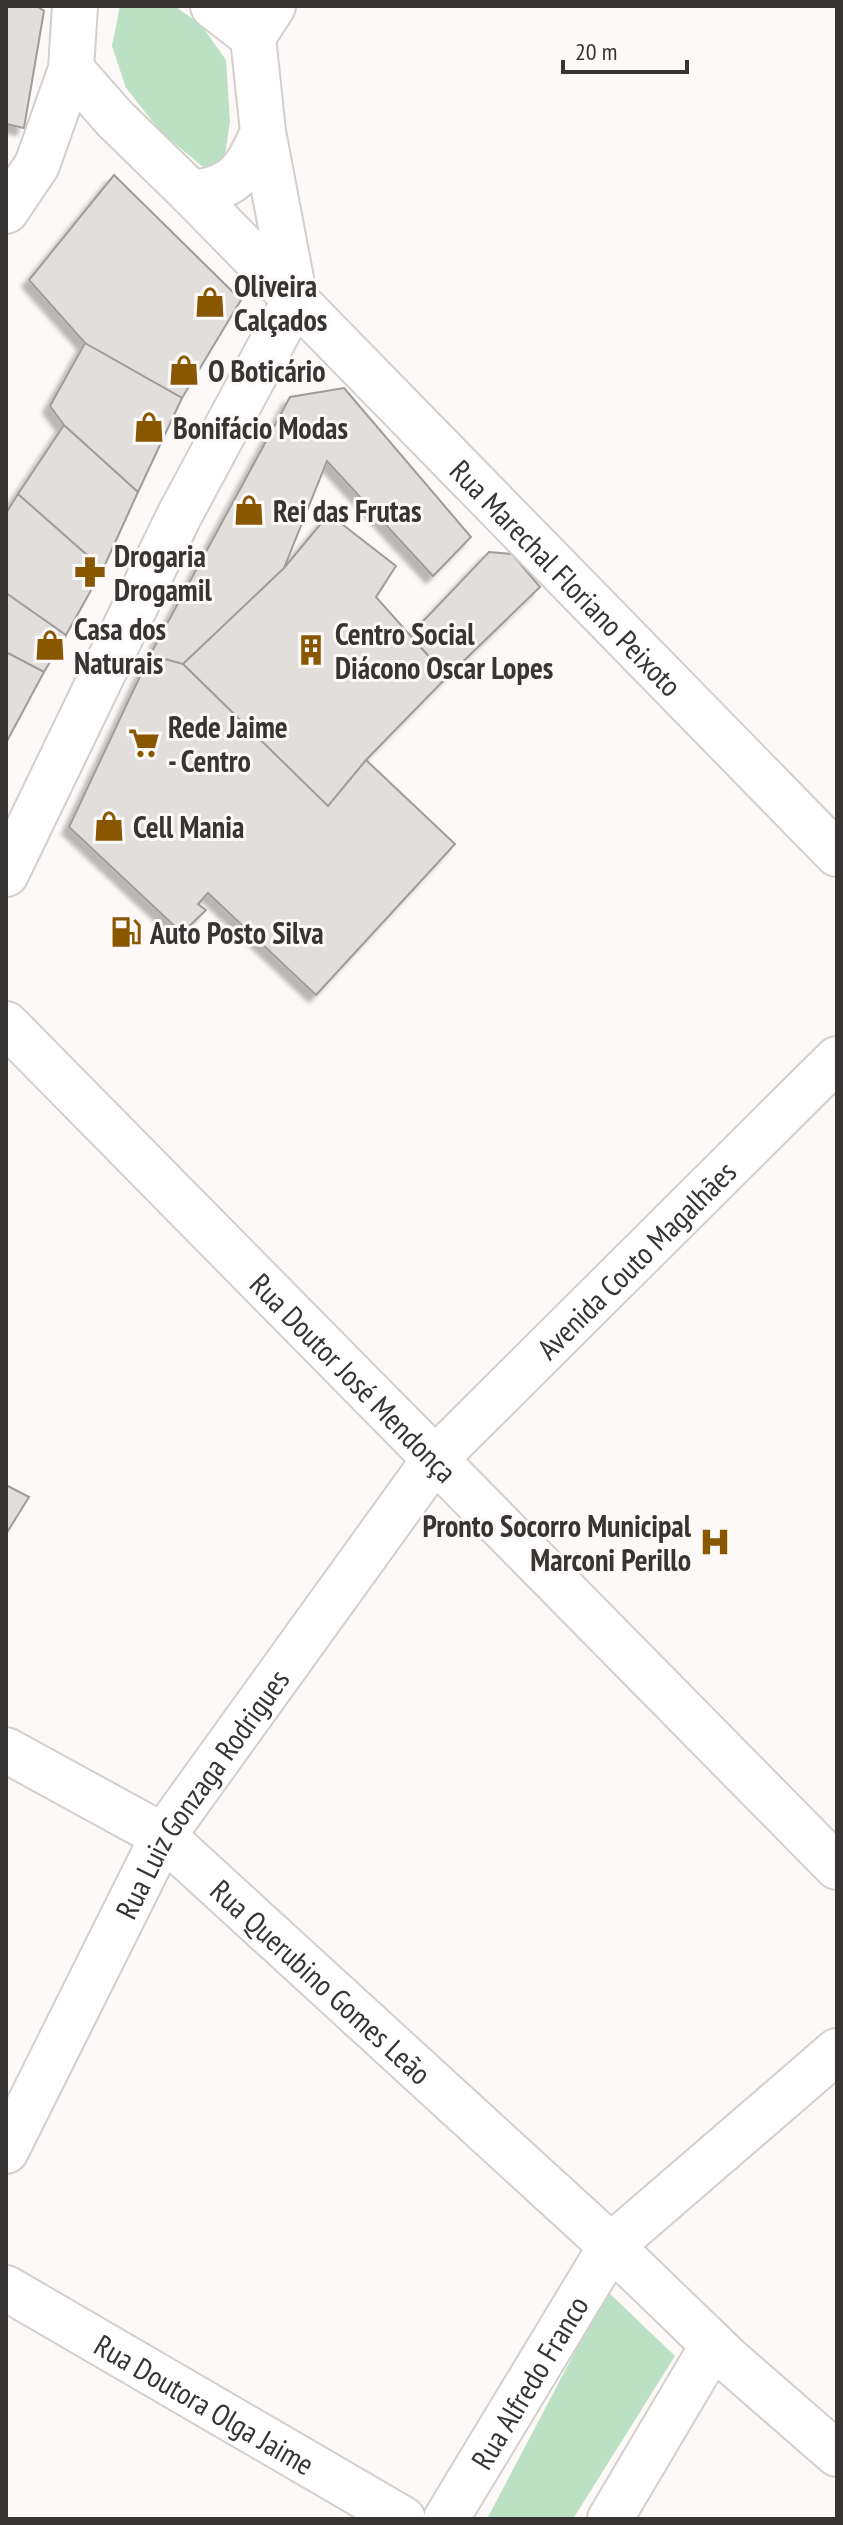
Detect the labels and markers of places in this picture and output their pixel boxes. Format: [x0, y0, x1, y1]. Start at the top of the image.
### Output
place label: Oliveira Calçados [234, 266, 327, 339]
shop icon: Oliveira Calçados [193, 285, 227, 319]
place label: O Boticário [208, 351, 326, 390]
shop icon: O Boticário [167, 353, 201, 387]
place label: Bonifácio Modas [173, 408, 348, 447]
shop icon: Bonifácio Modas [132, 410, 166, 444]
place label: Rei das Frutas [273, 491, 421, 530]
shop icon: Rei das Frutas [232, 493, 266, 527]
place label: Drogaria Drogamil [114, 536, 213, 609]
pharmacy icon: Drogaria Drogamil [73, 555, 107, 589]
place label: Casa dos Naturais [74, 609, 166, 682]
place label: Centro Social Diácono Oscar Lopes [335, 614, 553, 687]
shop icon: Casa dos Naturais [33, 628, 67, 662]
building icon: Centro Social Diácono Oscar Lopes [294, 633, 328, 667]
place label: Rede Jaime - Centro [168, 707, 288, 780]
supermarket icon: Rede Jaime - Centro [127, 726, 161, 760]
place label: Cell Mania [133, 807, 244, 846]
shop icon: Cell Mania [92, 809, 126, 843]
place label: Auto Posto Silva [149, 913, 324, 952]
fuel station icon: Auto Posto Silva [109, 915, 143, 949]
place label: Pronto Socorro Municipal Marconi Perillo [423, 1506, 692, 1579]
hospital icon: Pronto Socorro Municipal Marconi Perillo [698, 1525, 732, 1559]

